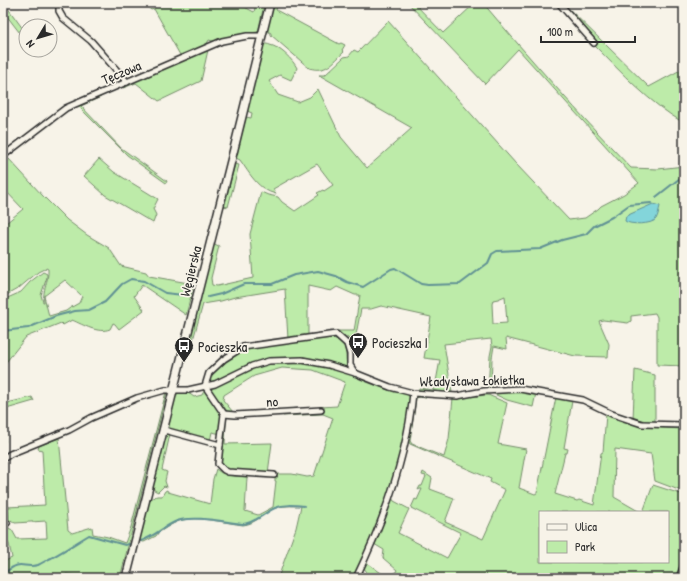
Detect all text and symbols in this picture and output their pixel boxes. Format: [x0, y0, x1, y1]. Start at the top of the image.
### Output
north arrow [18, 18, 58, 58]
scale bar [541, 18, 635, 44]
text: 100 m [547, 23, 573, 40]
text: N [23, 37, 37, 51]
street label: Tęczowa [98, 55, 144, 89]
street label: Węgierska [175, 243, 207, 298]
bus stop icon: Pocieszka I [347, 331, 369, 359]
place label: Pocieszka I [372, 333, 428, 352]
bus stop icon: Pocieszka [173, 335, 195, 363]
place label: Pocieszka [198, 337, 248, 356]
street label: Władysława Łokietka [419, 370, 525, 391]
street label: no [266, 391, 279, 411]
legend [539, 511, 669, 563]
text: Ulica [575, 518, 597, 535]
text: Park [575, 538, 595, 555]

